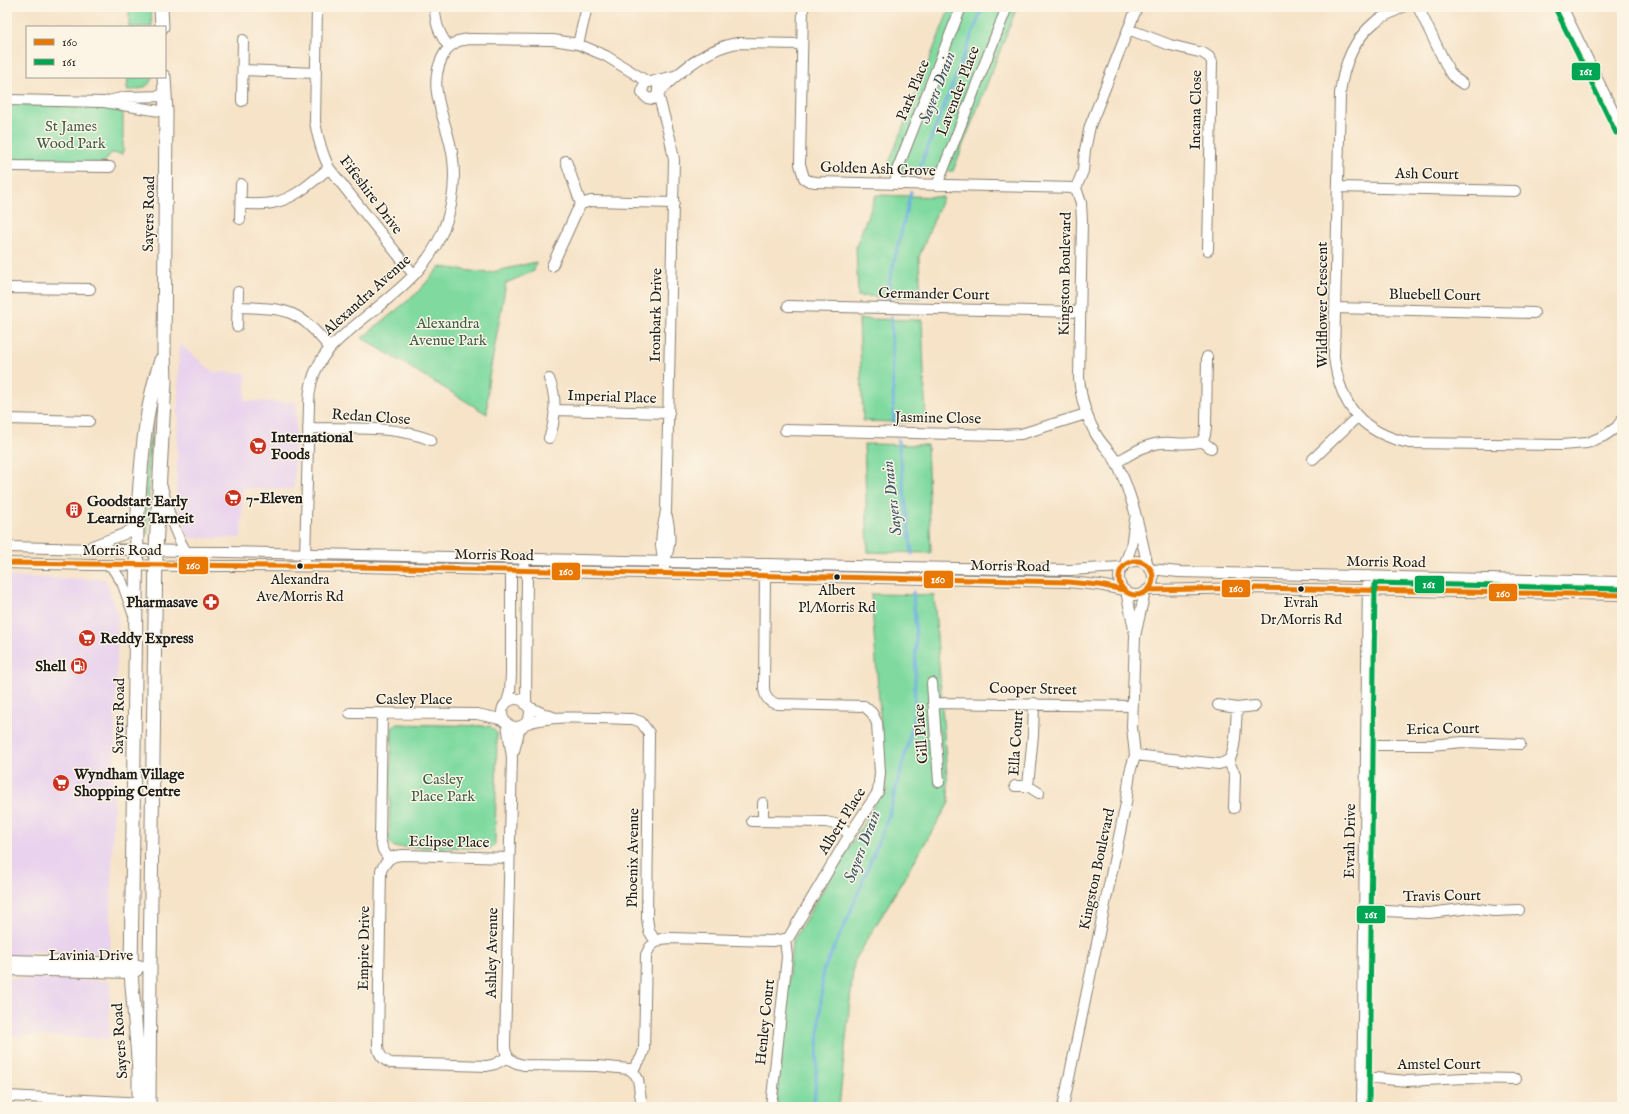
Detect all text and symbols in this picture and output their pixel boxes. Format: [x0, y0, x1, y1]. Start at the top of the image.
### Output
legend [26, 26, 166, 78]
text: 160 [62, 35, 78, 50]
street label: Lavender Place [932, 43, 984, 139]
water label: Sayers Drain [915, 49, 961, 127]
text: 161 [62, 55, 76, 70]
street label: Park Place [892, 56, 934, 123]
line badge: 161 [1571, 62, 1601, 81]
text: 161 [1580, 65, 1592, 79]
street label: Incana Close [1186, 70, 1206, 150]
park label: St James Wood Park [36, 117, 107, 153]
street label: Fifeshire Drive [335, 152, 407, 238]
street label: Golden Ash Grove [820, 157, 936, 181]
street label: Ash Court [1394, 164, 1459, 184]
street label: Sayers Road [139, 175, 159, 252]
street label: Kingston Boulevard [1054, 211, 1076, 336]
street label: Wildflower Crescent [1313, 242, 1332, 368]
street label: Alexandra Avenue [318, 250, 415, 340]
street label: Ironbark Drive [646, 268, 666, 362]
street label: Germander Court [878, 284, 990, 304]
street label: Bluebell Court [1389, 285, 1481, 305]
park label: Alexandra Avenue Park [408, 314, 488, 350]
street label: Imperial Place [567, 386, 657, 408]
street label: Redan Close [331, 405, 411, 429]
street label: Jasmine Close [893, 408, 981, 428]
place label: International Foods [271, 428, 354, 464]
supermarket icon: International Foods [248, 436, 268, 456]
water label: Sayers Drain [878, 459, 908, 537]
supermarket icon: 7-Eleven [223, 488, 243, 508]
place label: 7-Eleven [246, 489, 303, 508]
place label: Goodstart Early Learning Tarneit [87, 492, 195, 528]
building icon: Goodstart Early Learning Tarneit [64, 500, 84, 520]
street label: Morris Road [82, 541, 163, 560]
street label: Morris Road [454, 545, 535, 565]
street label: Morris Road [1346, 552, 1427, 572]
line badge: 160 [178, 556, 209, 575]
street label: Morris Road [970, 556, 1051, 576]
text: 160 [186, 559, 201, 573]
marker: Alexandra Ave/Morris Rd [295, 561, 305, 571]
line badge: 160 [551, 562, 581, 581]
text: 160 [559, 565, 574, 579]
line badge: 160 [923, 570, 954, 589]
place label: Alexandra Ave/Morris Rd [255, 571, 344, 606]
marker: Albert Pl/Morris Rd [832, 572, 842, 582]
text: 160 [931, 573, 946, 587]
line badge: 161 [1414, 575, 1445, 594]
text: 161 [1423, 578, 1435, 592]
line badge: 160 [1221, 579, 1251, 598]
place label: Albert Pl/Morris Rd [798, 582, 876, 617]
text: 160 [1229, 582, 1244, 596]
line badge: 160 [1488, 583, 1518, 602]
marker: Evrah Dr/Morris Rd [1296, 584, 1306, 594]
text: 160 [1496, 587, 1511, 601]
pharmacy icon: Pharmasave [201, 592, 221, 612]
place label: Pharmasave [126, 593, 198, 612]
place label: Evrah Dr/Morris Rd [1260, 594, 1342, 629]
supermarket icon: Reddy Express [77, 628, 97, 648]
place label: Reddy Express [100, 629, 194, 648]
fuel station icon: Shell [69, 656, 89, 676]
place label: Shell [35, 657, 67, 676]
street label: Sayers Road [109, 677, 129, 754]
street label: Cooper Street [989, 679, 1077, 699]
street label: Casley Place [376, 690, 452, 709]
street label: Gill Place [909, 703, 933, 765]
street label: Ella Court [1004, 710, 1028, 776]
street label: Erica Court [1406, 719, 1480, 739]
place label: Wyndham Village Shopping Centre [73, 765, 184, 801]
park label: Casley Place Park [411, 770, 476, 806]
supermarket icon: Wyndham Village Shopping Centre [51, 773, 71, 793]
street label: Albert Place [813, 784, 870, 859]
street label: Evrah Drive [1340, 803, 1360, 879]
street label: Kingston Boulevard [1075, 805, 1119, 932]
street label: Phoenix Avenue [623, 808, 643, 908]
water label: Sayers Drain [840, 808, 886, 886]
street label: Eclipse Place [408, 832, 490, 852]
street label: Travis Court [1403, 886, 1481, 906]
street label: Empire Drive [354, 905, 374, 990]
line badge: 161 [1356, 905, 1386, 924]
street label: Ashley Avenue [482, 907, 502, 1000]
text: 161 [1365, 908, 1377, 922]
street label: Lavinia Drive [49, 946, 133, 965]
street label: Henley Court [751, 978, 779, 1066]
street label: Sayers Road [108, 1001, 132, 1080]
street label: Amstel Court [1396, 1055, 1481, 1074]

